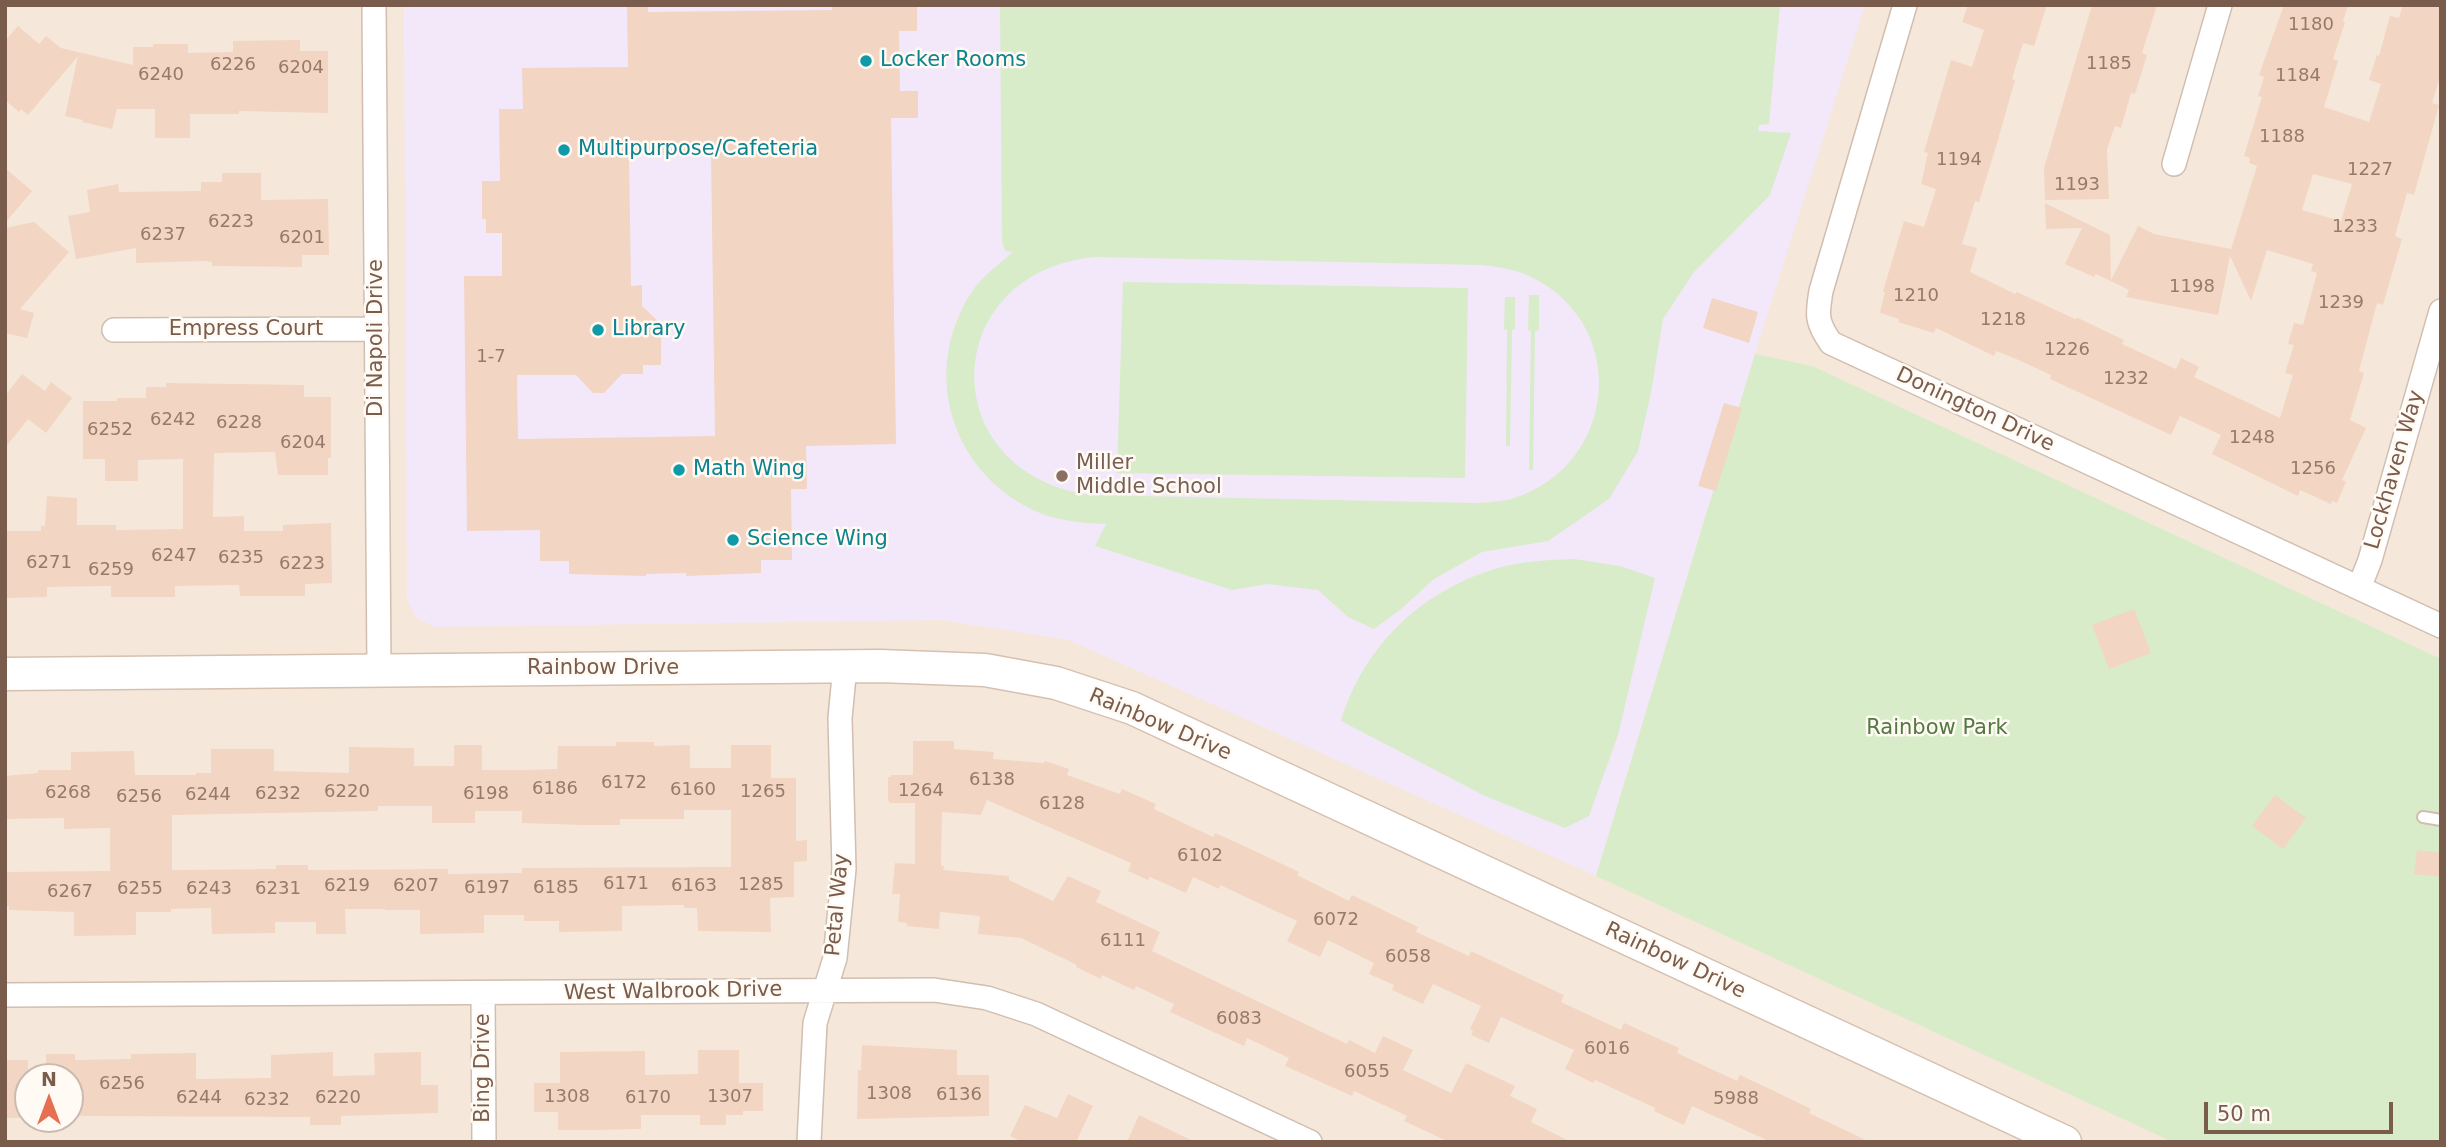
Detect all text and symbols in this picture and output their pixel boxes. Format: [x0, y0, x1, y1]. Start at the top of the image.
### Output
house number: 1180 [2288, 14, 2334, 36]
place label: Locker Rooms [880, 48, 1026, 74]
marker: Locker Rooms [858, 53, 874, 69]
house number: 1185 [2086, 53, 2132, 75]
house number: 6226 [210, 54, 256, 76]
house number: 6204 [278, 57, 324, 79]
house number: 6240 [138, 64, 184, 86]
house number: 1184 [2275, 65, 2321, 87]
house number: 1188 [2259, 126, 2305, 148]
place label: Multipurpose/Cafeteria [578, 137, 818, 163]
marker: Multipurpose/Cafeteria [556, 142, 572, 158]
house number: 1194 [1936, 149, 1982, 171]
house number: 1227 [2347, 159, 2393, 181]
house number: 1193 [2054, 174, 2100, 196]
house number: 6223 [208, 211, 254, 233]
house number: 1233 [2332, 216, 2378, 238]
house number: 6237 [140, 224, 186, 246]
house number: 6201 [279, 227, 325, 249]
street label: Di Napoli Drive [364, 259, 390, 417]
house number: 1198 [2169, 276, 2215, 298]
house number: 1210 [1893, 285, 1939, 307]
house number: 1239 [2318, 292, 2364, 314]
house number: 1218 [1980, 309, 2026, 331]
street label: Empress Court [169, 317, 323, 343]
place label: Library [612, 317, 685, 343]
marker: Library [590, 322, 606, 338]
house number: 1226 [2044, 339, 2090, 361]
house number: 1-7 [476, 346, 506, 368]
street label: Donington Drive [1892, 362, 2058, 458]
house number: 1232 [2103, 368, 2149, 390]
street label: Lockhaven Way [2360, 388, 2430, 552]
house number: 6242 [150, 409, 196, 431]
house number: 6228 [216, 412, 262, 434]
house number: 6252 [87, 419, 133, 441]
house number: 1248 [2229, 427, 2275, 449]
house number: 6204 [280, 432, 326, 454]
place label: Miller Middle School [1076, 451, 1222, 501]
place label: Math Wing [693, 457, 805, 483]
house number: 1256 [2290, 458, 2336, 480]
marker: Math Wing [671, 462, 687, 478]
marker: Miller Middle School [1054, 468, 1070, 484]
place label: Science Wing [747, 527, 888, 553]
marker: Science Wing [725, 532, 741, 548]
house number: 6247 [151, 545, 197, 567]
house number: 6235 [218, 547, 264, 569]
house number: 6271 [26, 552, 72, 574]
house number: 6223 [279, 553, 325, 575]
house number: 6259 [88, 559, 134, 581]
street label: Rainbow Drive [527, 656, 679, 682]
street label: Rainbow Drive [1085, 684, 1235, 766]
park label: Rainbow Park [1866, 716, 2008, 742]
house number: 6138 [969, 769, 1015, 791]
house number: 6172 [601, 772, 647, 794]
house number: 6186 [532, 778, 578, 800]
house number: 6160 [670, 779, 716, 801]
house number: 1264 [898, 780, 944, 802]
house number: 6220 [324, 781, 370, 803]
house number: 1265 [740, 781, 786, 803]
house number: 6268 [45, 782, 91, 804]
house number: 6232 [255, 783, 301, 805]
house number: 6198 [463, 783, 509, 805]
house number: 6244 [185, 784, 231, 806]
house number: 6256 [116, 786, 162, 808]
house number: 6128 [1039, 793, 1085, 815]
house number: 6102 [1177, 845, 1223, 867]
street label: Petal Way [821, 853, 855, 957]
house number: 6171 [603, 873, 649, 895]
house number: 1285 [738, 874, 784, 896]
house number: 6219 [324, 875, 370, 897]
house number: 6207 [393, 875, 439, 897]
house number: 6163 [671, 875, 717, 897]
house number: 6197 [464, 877, 510, 899]
house number: 6185 [533, 877, 579, 899]
house number: 6255 [117, 878, 163, 900]
house number: 6243 [186, 878, 232, 900]
house number: 6231 [255, 878, 301, 900]
house number: 6267 [47, 881, 93, 903]
house number: 6072 [1313, 909, 1359, 931]
street label: Rainbow Drive [1601, 917, 1749, 1005]
house number: 6111 [1100, 930, 1146, 952]
house number: 6058 [1385, 946, 1431, 968]
street label: West Walbrook Drive [564, 977, 782, 1007]
house number: 6083 [1216, 1008, 1262, 1030]
street label: Bing Drive [471, 1013, 497, 1123]
house number: 6016 [1584, 1038, 1630, 1060]
house number: 6055 [1344, 1061, 1390, 1083]
north arrow [14, 1063, 84, 1133]
text: N [41, 1068, 57, 1090]
house number: 6256 [99, 1073, 145, 1095]
house number: 1308 [866, 1083, 912, 1105]
house number: 6136 [936, 1084, 982, 1106]
house number: 1308 [544, 1086, 590, 1108]
house number: 1307 [707, 1086, 753, 1108]
house number: 6244 [176, 1087, 222, 1109]
house number: 6220 [315, 1087, 361, 1109]
house number: 6170 [625, 1087, 671, 1109]
house number: 5988 [1713, 1088, 1759, 1110]
scale bar [2208, 1088, 2397, 1132]
house number: 6232 [244, 1089, 290, 1111]
text: 50 m [2217, 1102, 2271, 1126]

